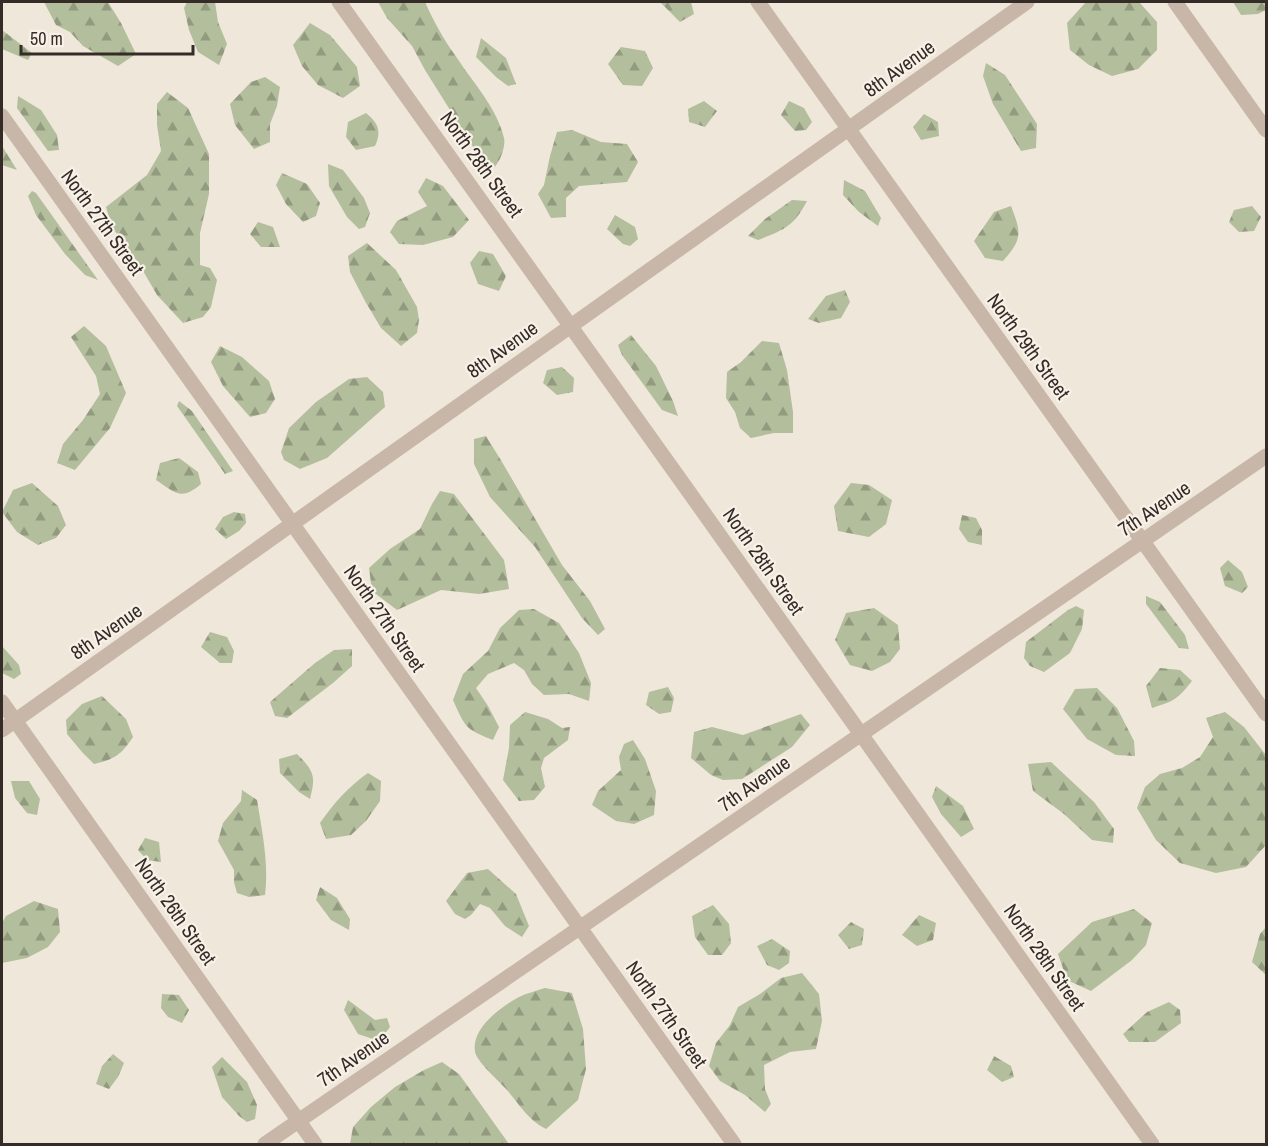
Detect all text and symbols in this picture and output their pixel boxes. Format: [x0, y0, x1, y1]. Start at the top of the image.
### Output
scale bar [21, 18, 194, 56]
text: 50 m [30, 26, 63, 51]
street label: 8th Avenue [858, 33, 940, 103]
street label: North 28th Street [434, 106, 530, 223]
street label: North 27th Street [55, 164, 151, 281]
street label: North 29th Street [981, 288, 1077, 405]
street label: 8th Avenue [461, 314, 543, 384]
street label: 7th Avenue [1113, 474, 1195, 542]
street label: North 28th Street [717, 502, 811, 620]
street label: North 27th Street [338, 559, 432, 677]
street label: 8th Avenue [65, 596, 147, 666]
street label: 7th Avenue [713, 748, 795, 818]
street label: North 26th Street [129, 852, 223, 970]
street label: North 28th Street [998, 898, 1092, 1016]
street label: North 27th Street [620, 955, 714, 1073]
street label: 7th Avenue [312, 1023, 394, 1093]

